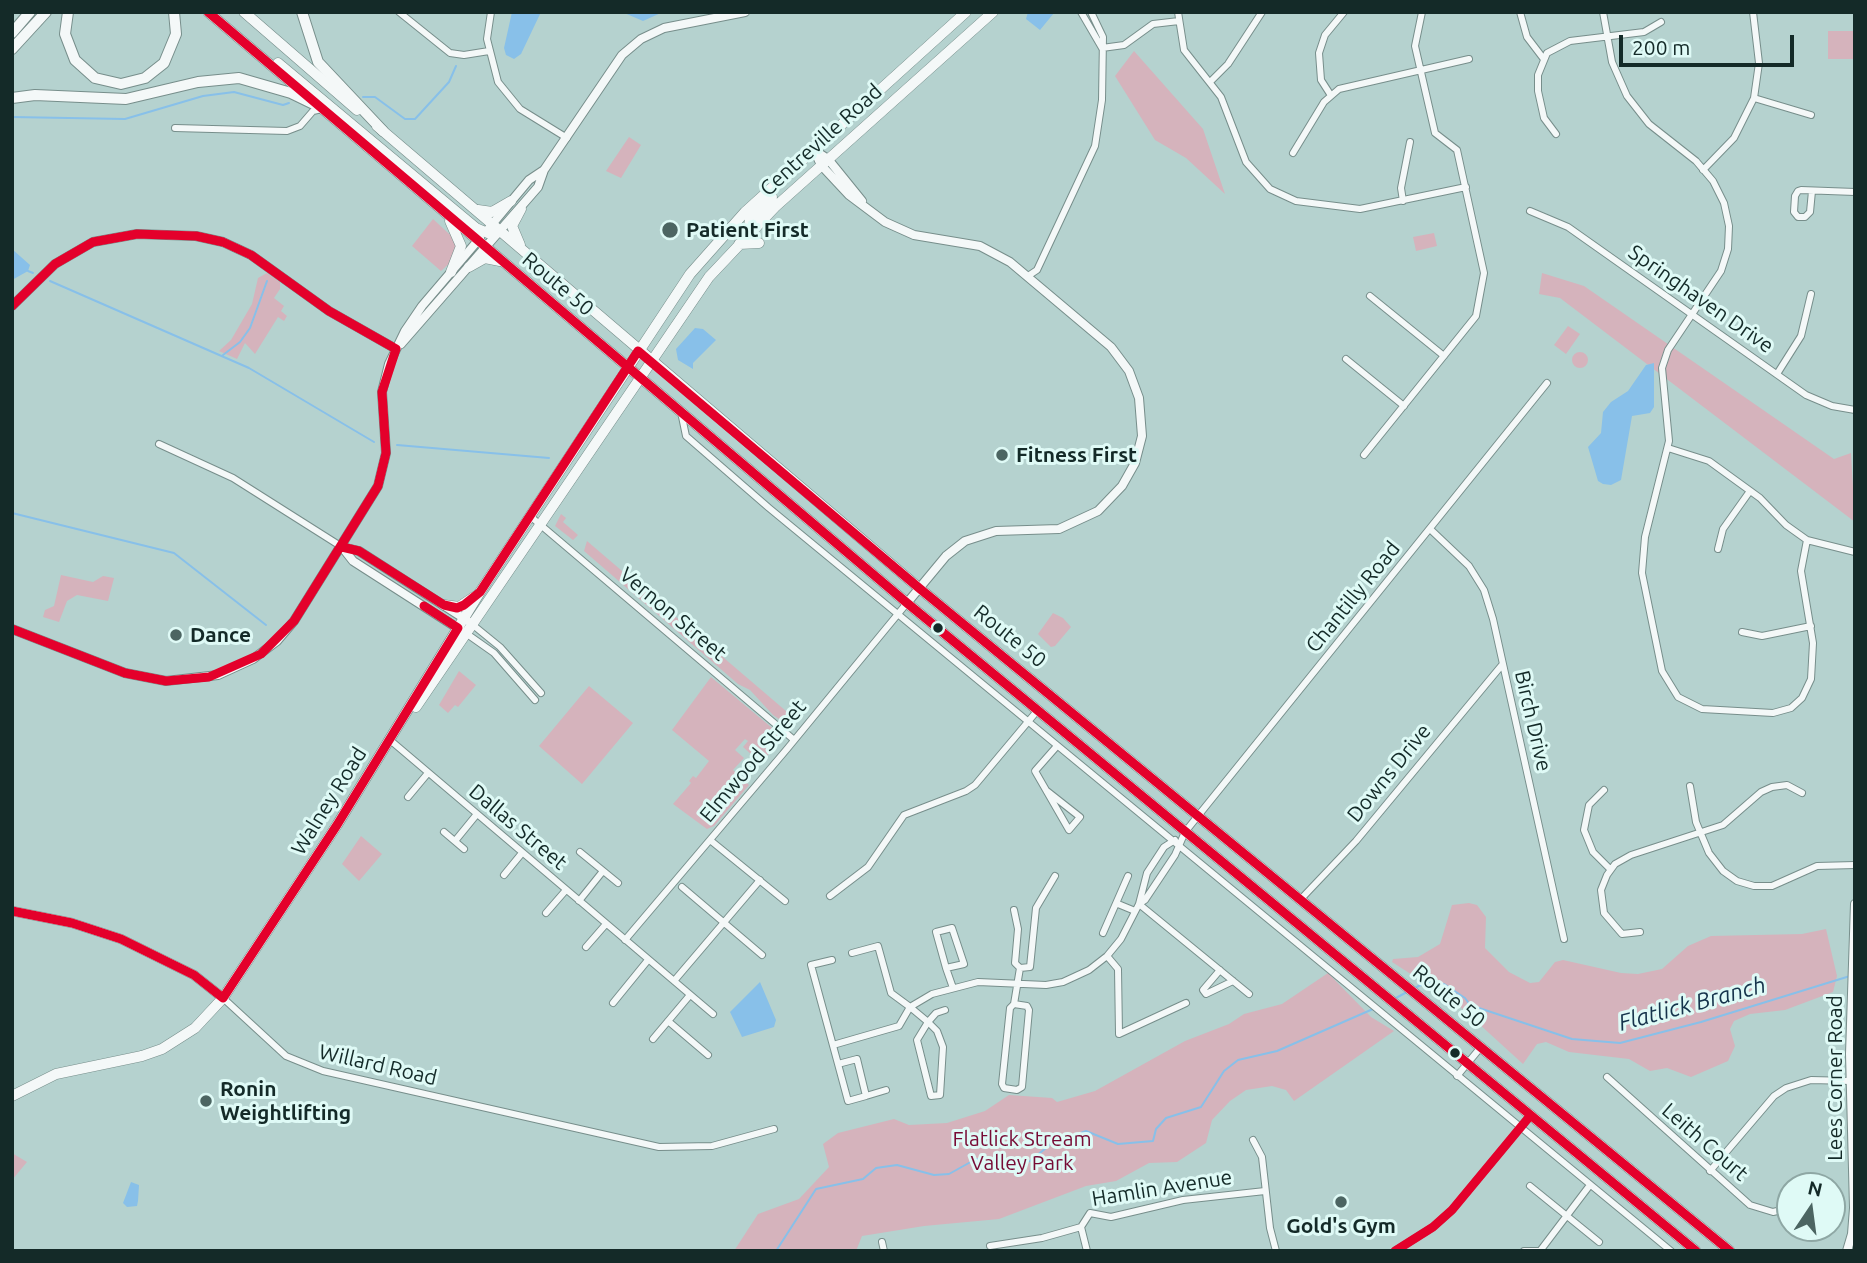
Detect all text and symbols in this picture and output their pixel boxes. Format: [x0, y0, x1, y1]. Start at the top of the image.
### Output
scale bar [1622, 21, 1797, 65]
text: 200 m [1632, 35, 1690, 59]
street label: Centreville Road [755, 79, 887, 201]
place label: Patient First [686, 217, 809, 243]
marker: Patient First [660, 220, 680, 240]
street label: Springhaven Drive [1624, 240, 1778, 358]
street label: Route 50 [517, 247, 599, 321]
place label: Fitness First [1016, 442, 1137, 468]
marker: Fitness First [994, 447, 1010, 463]
street label: Chantilly Road [1301, 536, 1405, 658]
street label: Vernon Street [614, 562, 732, 666]
street label: Route 50 [969, 599, 1051, 673]
unlabelled marker [931, 621, 945, 635]
place label: Dance [190, 622, 251, 648]
marker: Dance [168, 627, 184, 643]
street label: Birch Drive [1509, 668, 1557, 774]
street label: Elmwood Street [695, 695, 811, 827]
street label: Downs Drive [1342, 719, 1436, 827]
street label: Walney Road [286, 742, 372, 860]
street label: Dallas Street [464, 779, 572, 875]
street label: Route 50 [1408, 959, 1490, 1033]
water label: Flatlick Branch [1615, 971, 1769, 1037]
street label: Lees Corner Road [1822, 995, 1848, 1161]
street label: Willard Road [317, 1039, 439, 1091]
unlabelled marker [1448, 1046, 1462, 1060]
place label: Ronin Weightlifting [220, 1076, 351, 1126]
marker: Ronin Weightlifting [198, 1093, 214, 1109]
street label: Leith Court [1657, 1098, 1753, 1186]
park label: Flatlick Stream Valley Park [952, 1126, 1092, 1176]
street label: Hamlin Avenue [1090, 1164, 1234, 1212]
north arrow [1776, 1172, 1846, 1242]
text: N [1806, 1176, 1825, 1201]
marker: Gold's Gym [1333, 1194, 1349, 1210]
place label: Gold's Gym [1286, 1213, 1396, 1239]

